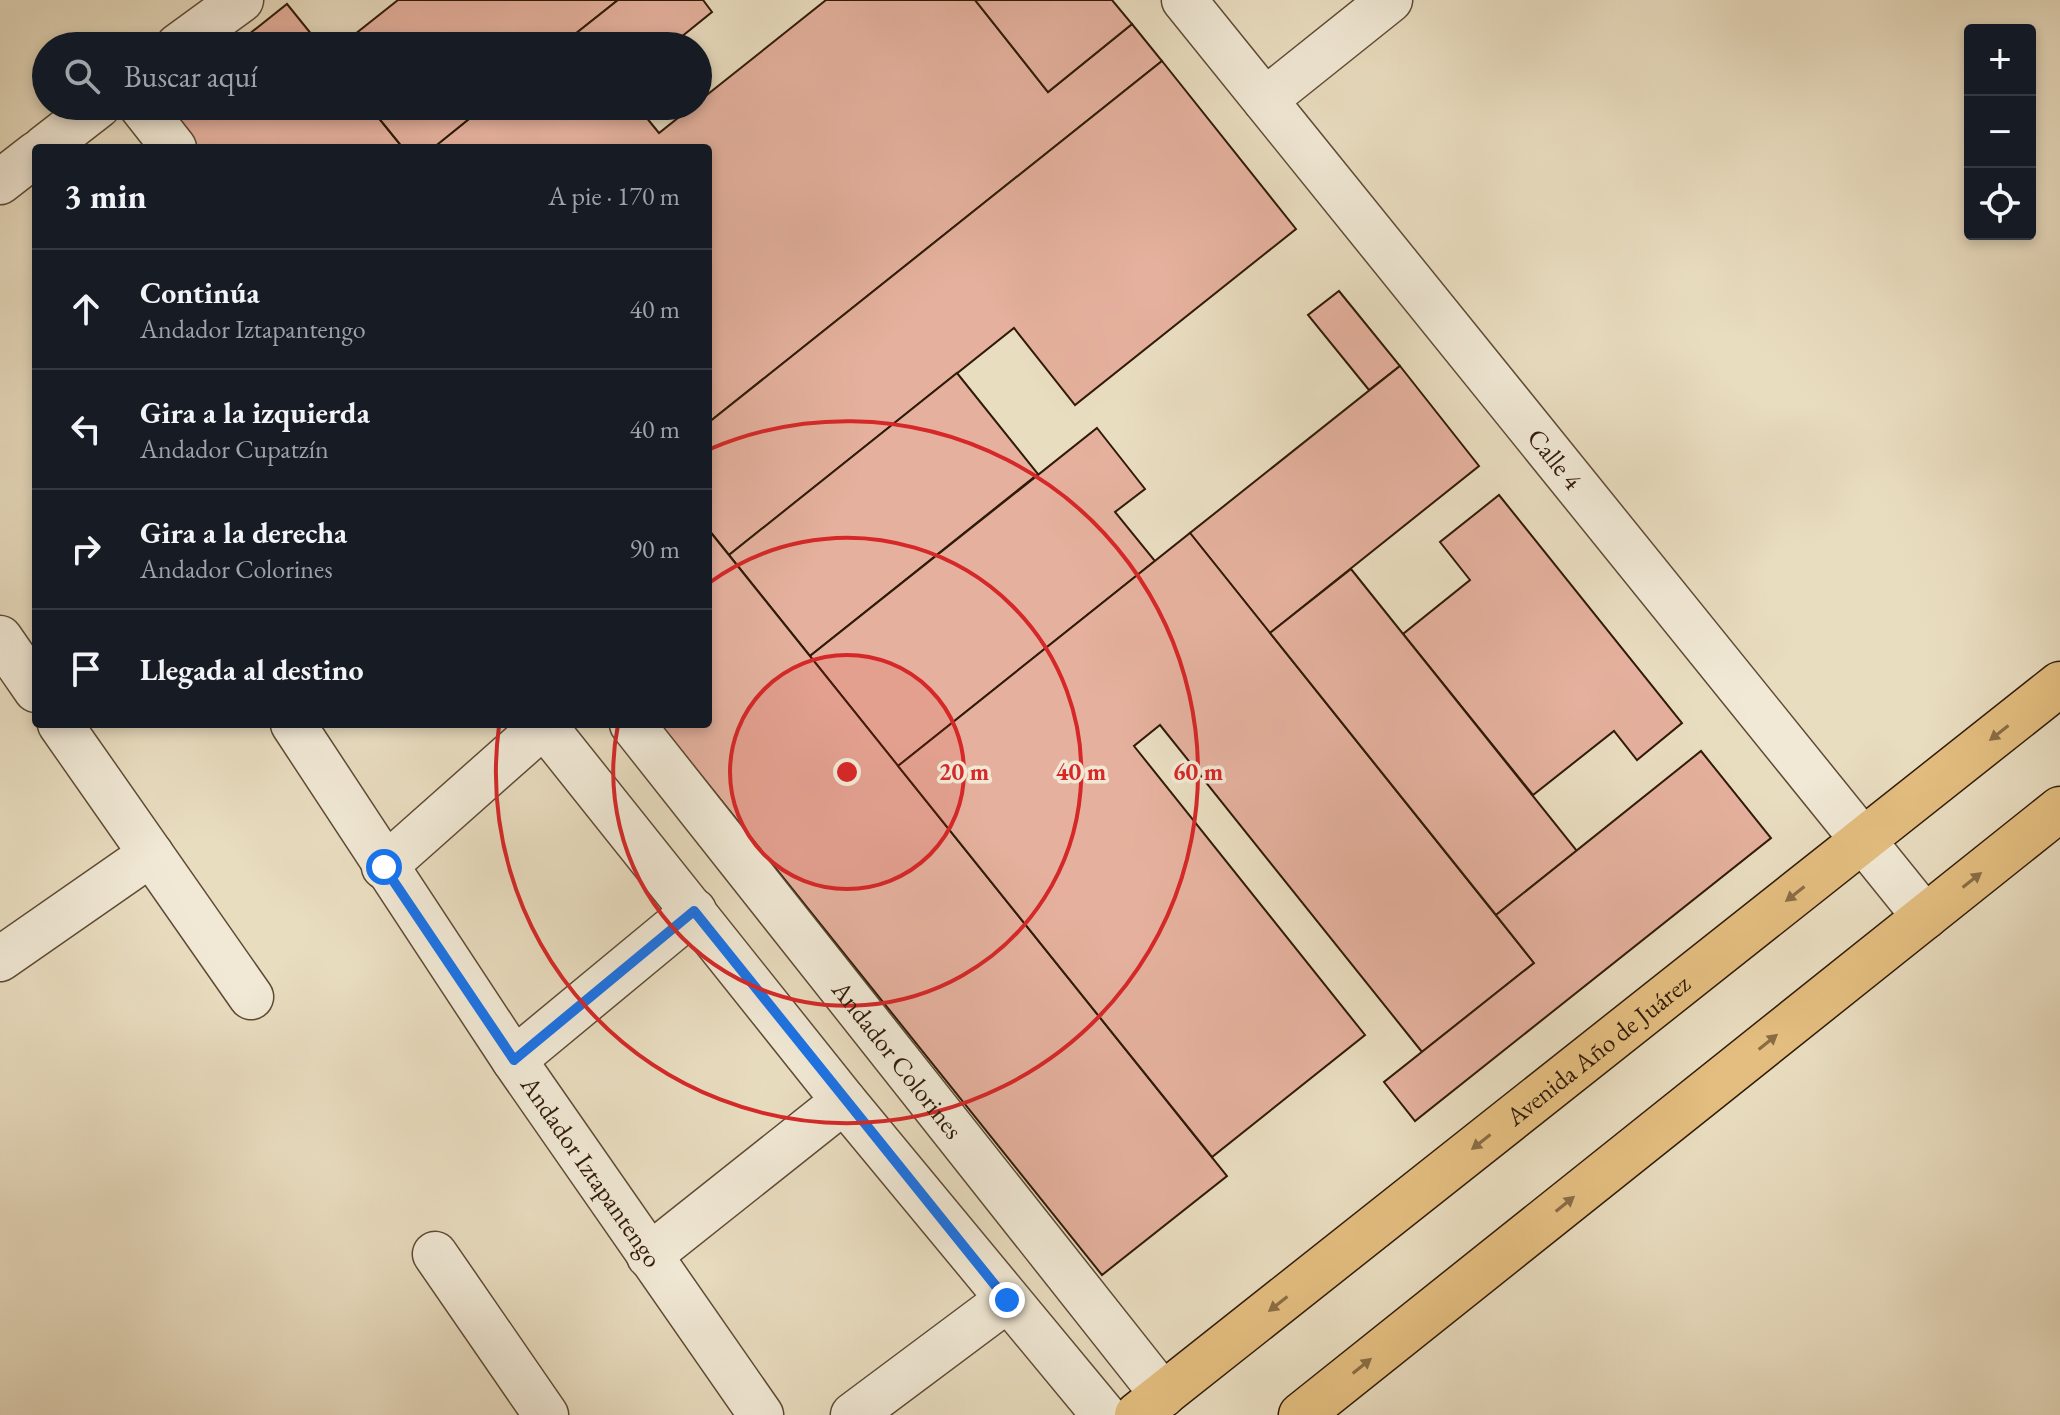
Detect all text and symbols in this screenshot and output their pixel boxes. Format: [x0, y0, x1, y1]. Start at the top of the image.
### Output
map controls [1964, 24, 2036, 240]
button: + [1964, 24, 2036, 96]
search box [32, 32, 712, 120]
icon: search [60, 54, 104, 98]
text: Buscar aquí [124, 57, 258, 96]
button: − [1964, 96, 2036, 168]
button: locate [1964, 168, 2036, 240]
text: 3 min [64, 174, 147, 218]
text: A pie · 170 m [548, 179, 680, 213]
text: Continúa [140, 273, 260, 312]
icon: ahead [64, 287, 108, 331]
text: 40 m [630, 292, 680, 326]
text: Andador Iztapantengo [140, 312, 366, 346]
text: Gira a la izquierda [140, 393, 370, 432]
icon: left [64, 407, 108, 451]
text: 40 m [630, 412, 680, 446]
street label: Calle 4 [1520, 421, 1590, 497]
text: Andador Cupatzín [140, 432, 329, 466]
text: Gira a la derecha [140, 513, 347, 552]
icon: right [64, 527, 108, 571]
text: 90 m [630, 532, 680, 566]
text: Andador Colorines [140, 552, 333, 586]
icon: arrive [64, 647, 108, 691]
text: Llegada al destino [140, 650, 364, 689]
one-way arrow [1989, 724, 2009, 740]
text: 20 m [939, 756, 989, 787]
text: 40 m [1056, 756, 1106, 787]
text: 60 m [1173, 756, 1223, 787]
centre of rings [833, 758, 861, 786]
route start [366, 849, 402, 885]
one-way arrow [1962, 872, 1982, 888]
one-way arrow [1785, 885, 1805, 902]
street label: Avenida Año de Juárez [1498, 966, 1697, 1134]
street label: Andador Colorines [824, 973, 971, 1146]
one-way arrow [1758, 1034, 1778, 1050]
street label: Andador Iztapantengo [513, 1068, 670, 1274]
one-way arrow [1471, 1134, 1491, 1150]
one-way arrow [1555, 1196, 1575, 1213]
route end [989, 1282, 1025, 1318]
one-way arrow [1268, 1295, 1288, 1312]
one-way arrow [1352, 1359, 1372, 1375]

